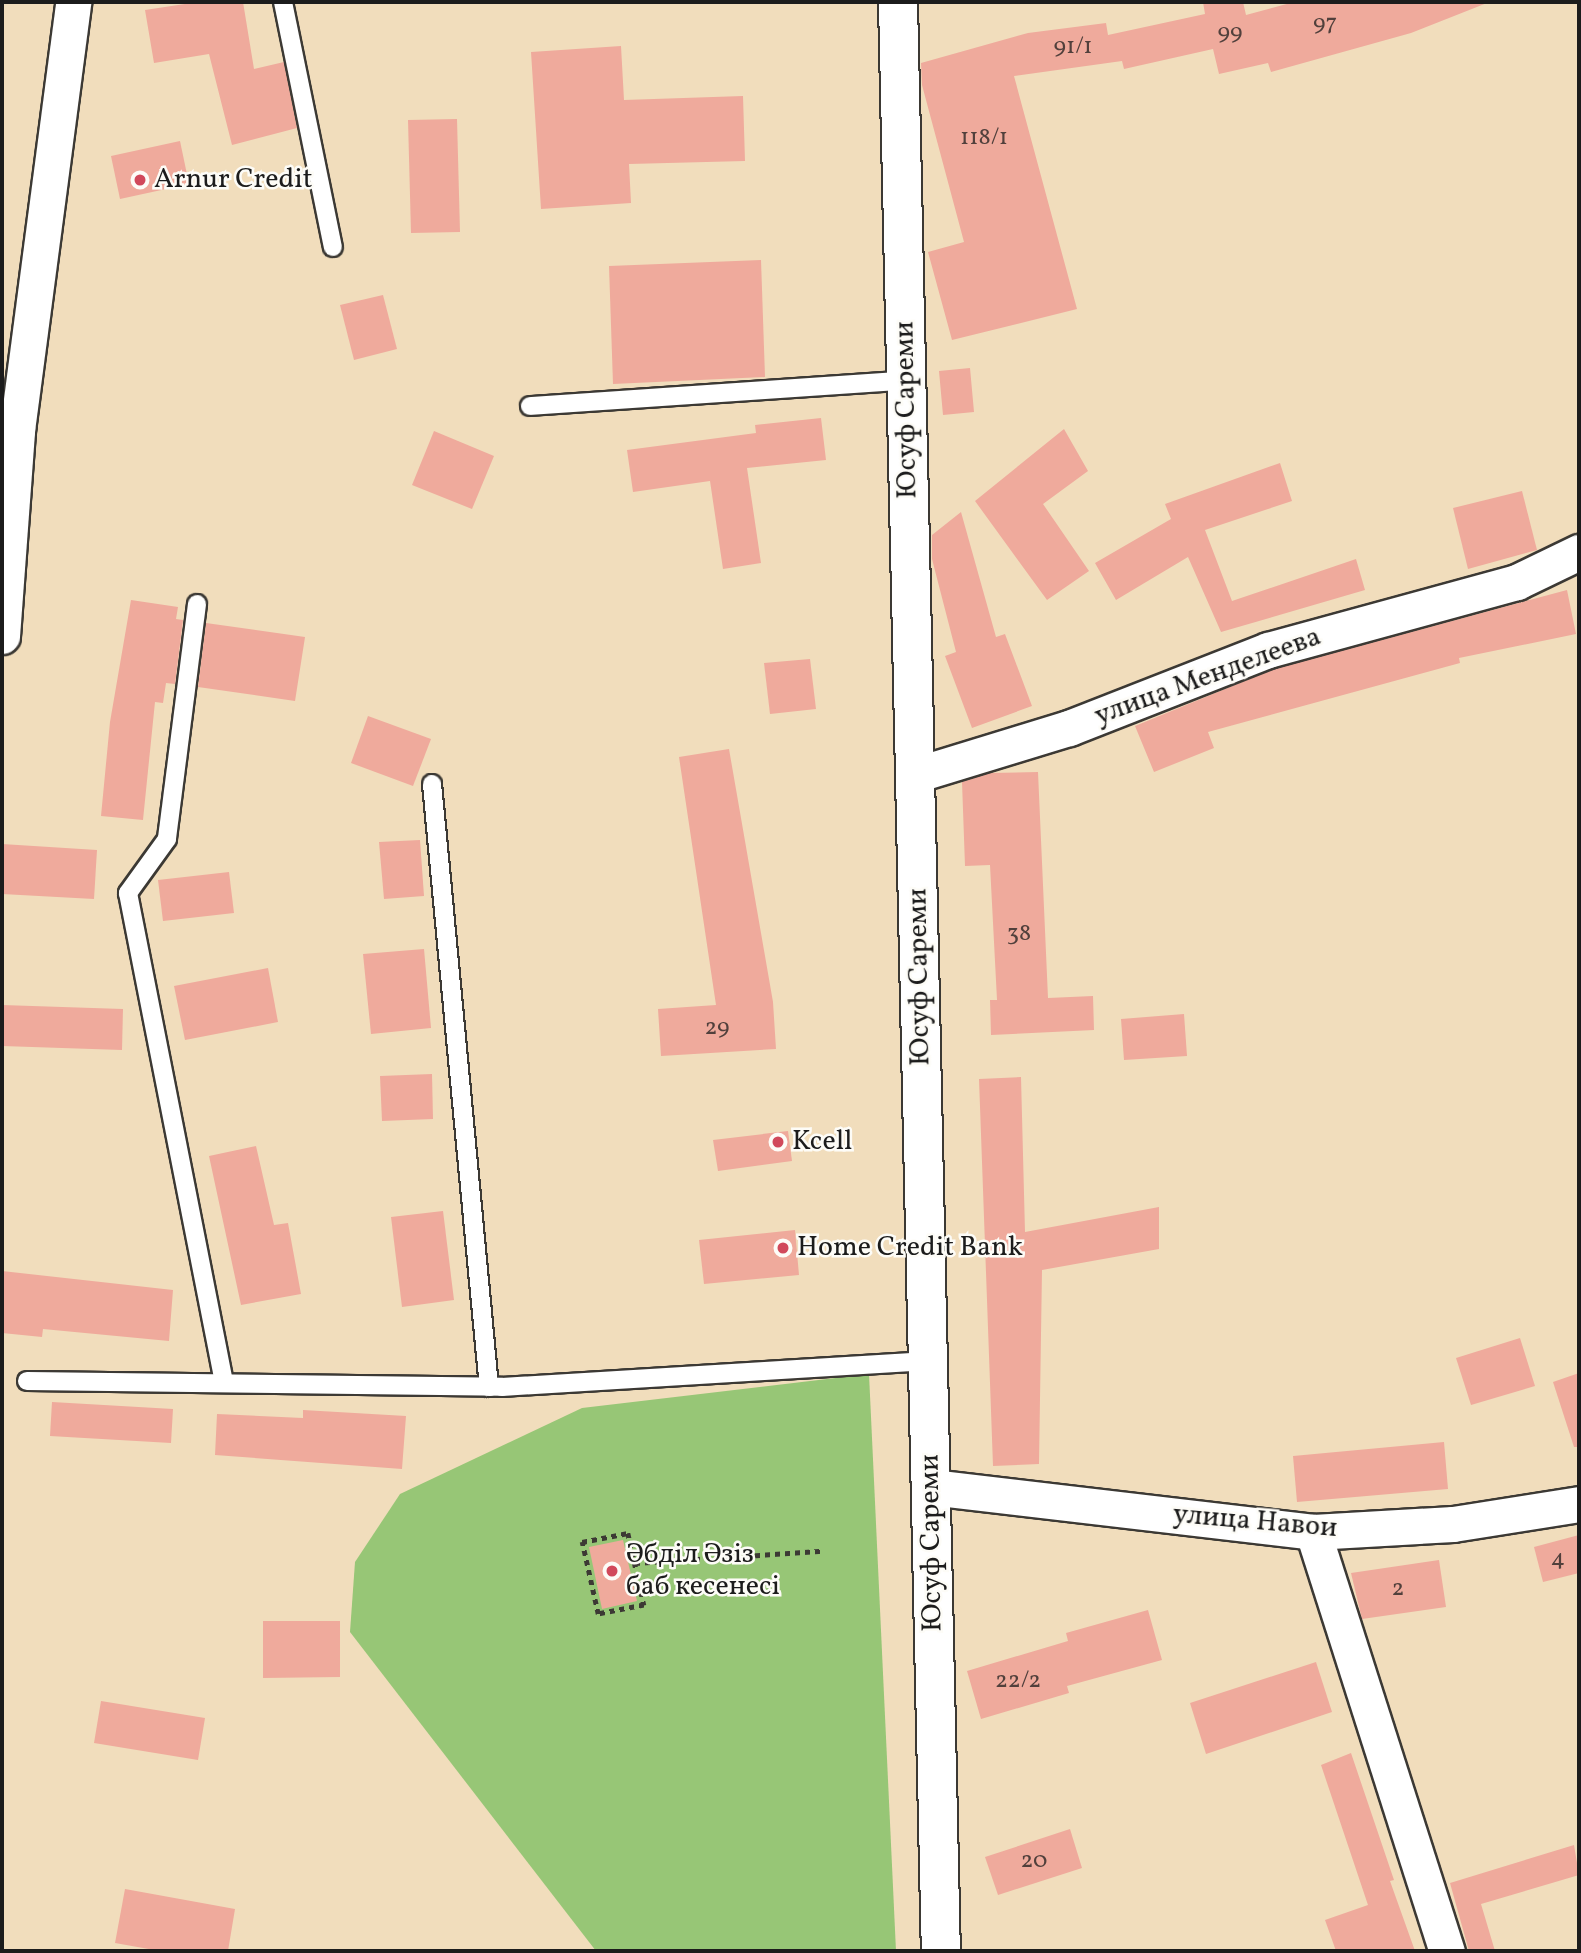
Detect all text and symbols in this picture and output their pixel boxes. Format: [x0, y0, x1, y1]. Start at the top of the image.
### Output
house number: 97 [1313, 11, 1337, 39]
house number: 99 [1217, 20, 1243, 48]
house number: 91/1 [1053, 34, 1093, 62]
house number: 118/1 [960, 125, 1008, 153]
place label: Arnur Credit [154, 163, 313, 197]
marker: Arnur Credit [132, 172, 148, 188]
street label: Юсуф Сареми [889, 321, 925, 499]
street label: улица Менделеева [1090, 620, 1326, 734]
street label: Юсуф Сареми [902, 888, 938, 1066]
house number: 38 [1007, 921, 1031, 949]
house number: 29 [704, 1015, 730, 1043]
place label: Kcell [792, 1125, 852, 1159]
marker: Kcell [770, 1134, 786, 1150]
place label: Home Credit Bank [797, 1231, 1023, 1265]
marker: Home Credit Bank [775, 1240, 791, 1256]
street label: Юсуф Сареми [914, 1454, 950, 1632]
street label: улица Навои [1171, 1498, 1339, 1546]
place label: Әбділ Әзіз баб кесенесі [626, 1538, 780, 1604]
house number: 4 [1551, 1546, 1565, 1574]
marker: Әбділ Әзіз баб кесенесі [604, 1563, 620, 1579]
house number: 2 [1392, 1576, 1404, 1604]
house number: 22/2 [995, 1668, 1041, 1696]
house number: 20 [1020, 1848, 1048, 1876]

